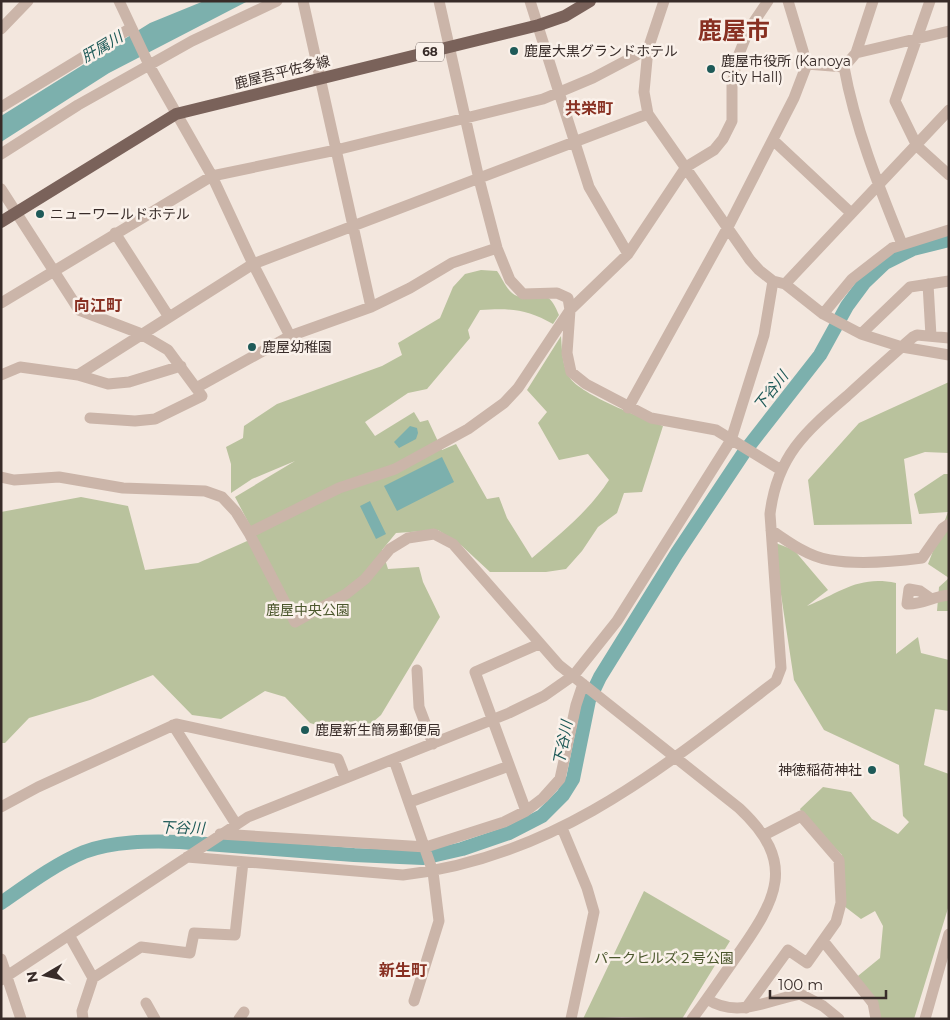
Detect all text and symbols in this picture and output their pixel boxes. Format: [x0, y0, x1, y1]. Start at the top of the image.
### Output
district label: 鹿屋市 [698, 16, 770, 45]
water label: 肝属川 [78, 26, 128, 66]
road number: 68 [416, 42, 444, 62]
place label: 鹿屋大黒グランドホテル [524, 42, 678, 60]
marker: 鹿屋大黒グランドホテル [508, 45, 520, 57]
street label: 鹿屋吾平佐多線 [232, 51, 332, 93]
place label: 鹿屋市役所 (Kanoya City Hall) [721, 52, 851, 86]
marker: 鹿屋市役所 (Kanoya City Hall) [705, 63, 717, 75]
district label: 共栄町 [565, 99, 613, 118]
place label: ニューワールドホテル [50, 205, 190, 223]
marker: ニューワールドホテル [34, 208, 46, 220]
district label: 向江町 [74, 296, 122, 315]
place label: 鹿屋幼稚園 [262, 338, 332, 356]
marker: 鹿屋幼稚園 [246, 341, 258, 353]
water label: 下谷川 [749, 366, 793, 414]
park label: 鹿屋中央公園 [266, 601, 350, 619]
water label: 下谷川 [549, 717, 577, 767]
place label: 鹿屋新生簡易郵便局 [315, 721, 441, 739]
marker: 鹿屋新生簡易郵便局 [299, 724, 311, 736]
place label: 神徳稲荷神社 [778, 761, 862, 779]
marker: 神徳稲荷神社 [866, 764, 878, 776]
water label: 下谷川 [159, 818, 207, 837]
park label: パークヒルズ２号公園 [594, 949, 734, 967]
north arrow [20, 950, 70, 1000]
district label: 新生町 [379, 961, 427, 980]
scale bar [770, 968, 886, 1000]
text: N [22, 970, 42, 984]
text: 100 m [778, 975, 823, 994]

